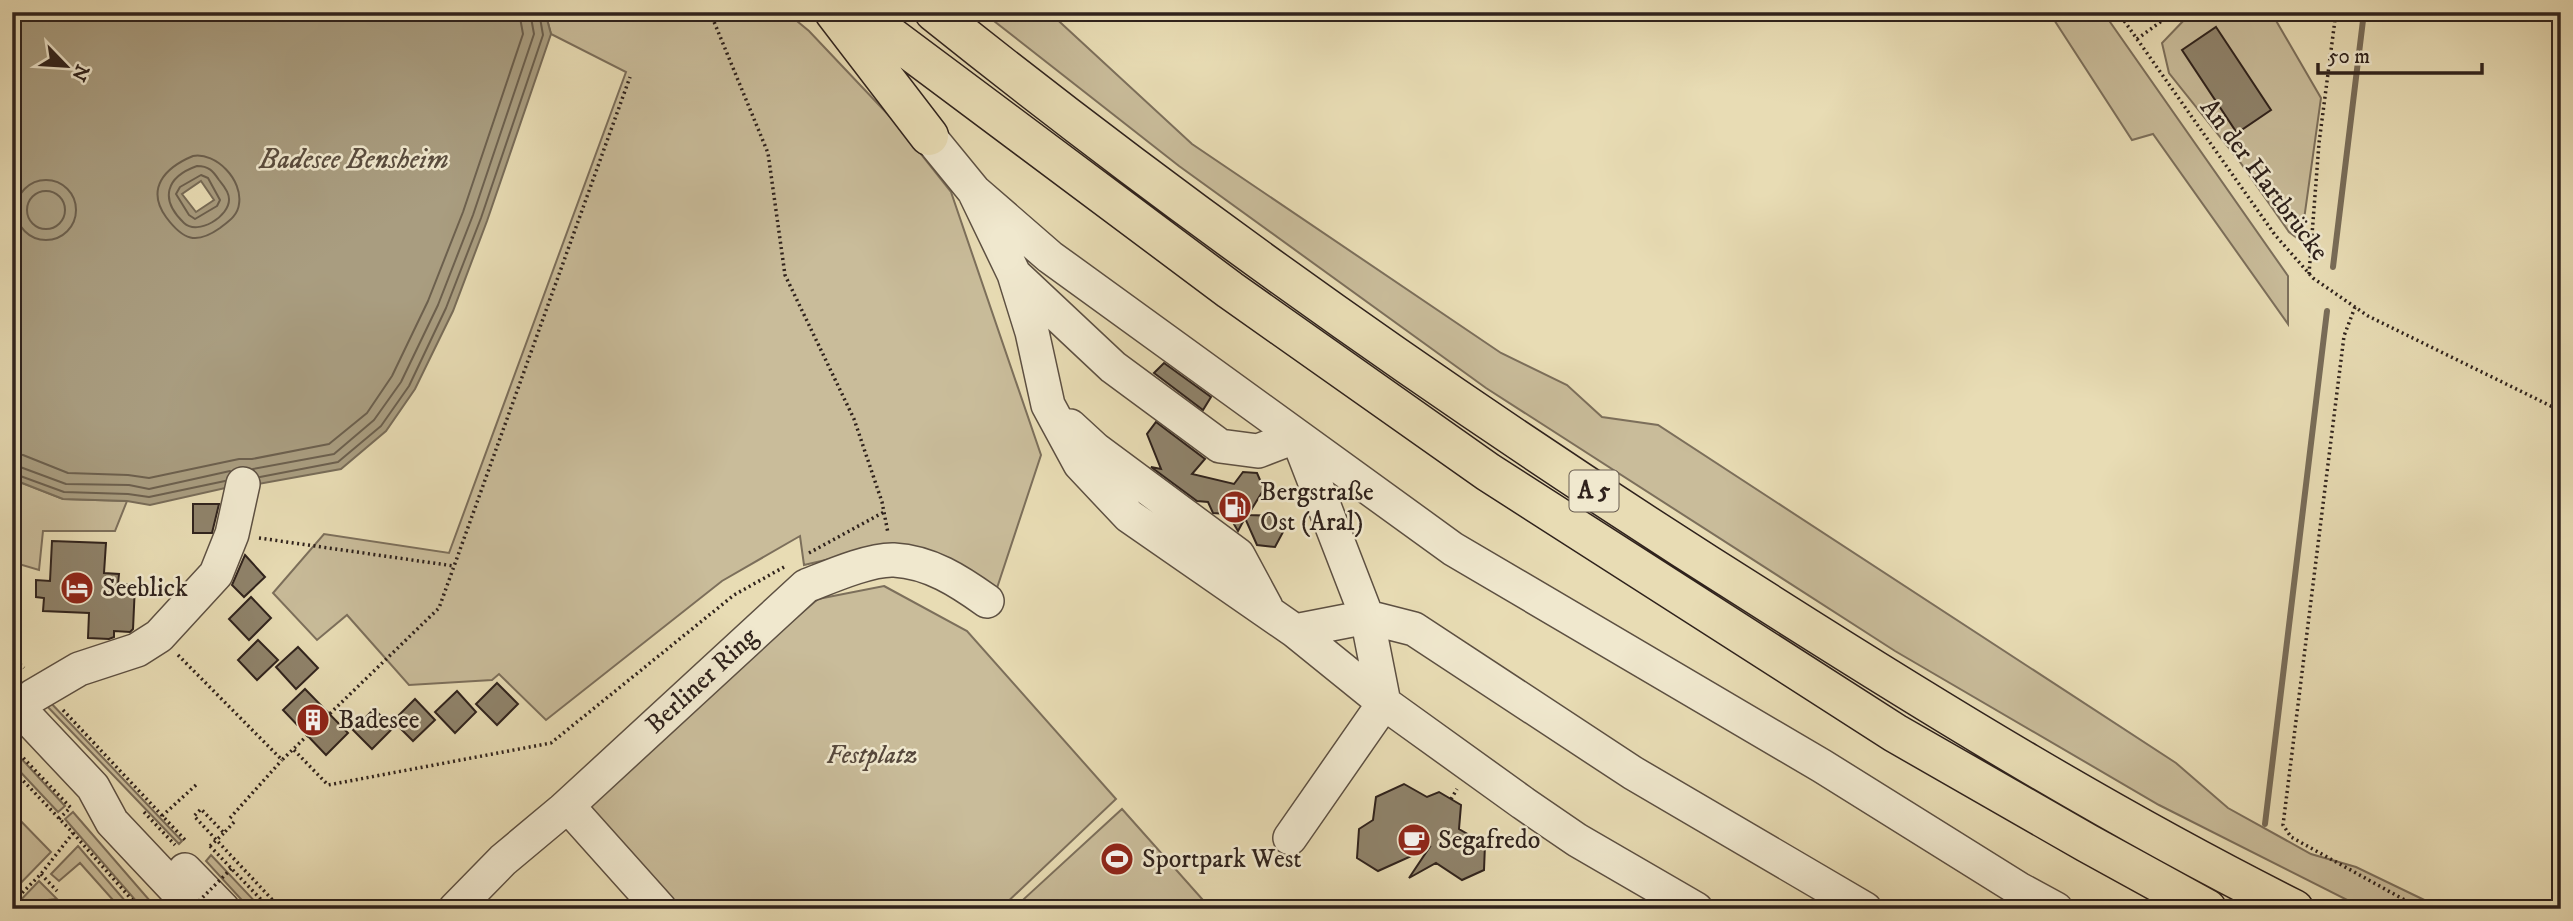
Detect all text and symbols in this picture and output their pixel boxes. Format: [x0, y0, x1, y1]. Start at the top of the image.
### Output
north arrow [32, 32, 102, 102]
scale bar [2318, 32, 2482, 76]
text: 50 m [2328, 44, 2370, 70]
text: N [66, 61, 94, 85]
street label: An der Hartbrücke [2192, 92, 2336, 268]
water label: Badesee Bensheim [258, 142, 449, 177]
road number: A 5 [1570, 470, 1618, 512]
place label: Bergstraße Ost (Aral) [1260, 476, 1374, 539]
fuel station icon: Bergstraße Ost (Aral) [1216, 488, 1254, 526]
hotel icon: Seeblick [58, 569, 96, 607]
place label: Seeblick [102, 572, 188, 605]
street label: Berliner Ring [639, 621, 765, 741]
building icon: Badesee [294, 701, 332, 739]
place label: Badesee [338, 704, 419, 737]
park label: Festplatz [826, 739, 918, 772]
cafe icon: Segafredo [1395, 821, 1433, 859]
place label: Segafredo [1438, 824, 1540, 857]
sports icon: Sportpark West [1098, 840, 1136, 878]
place label: Sportpark West [1142, 843, 1302, 876]

